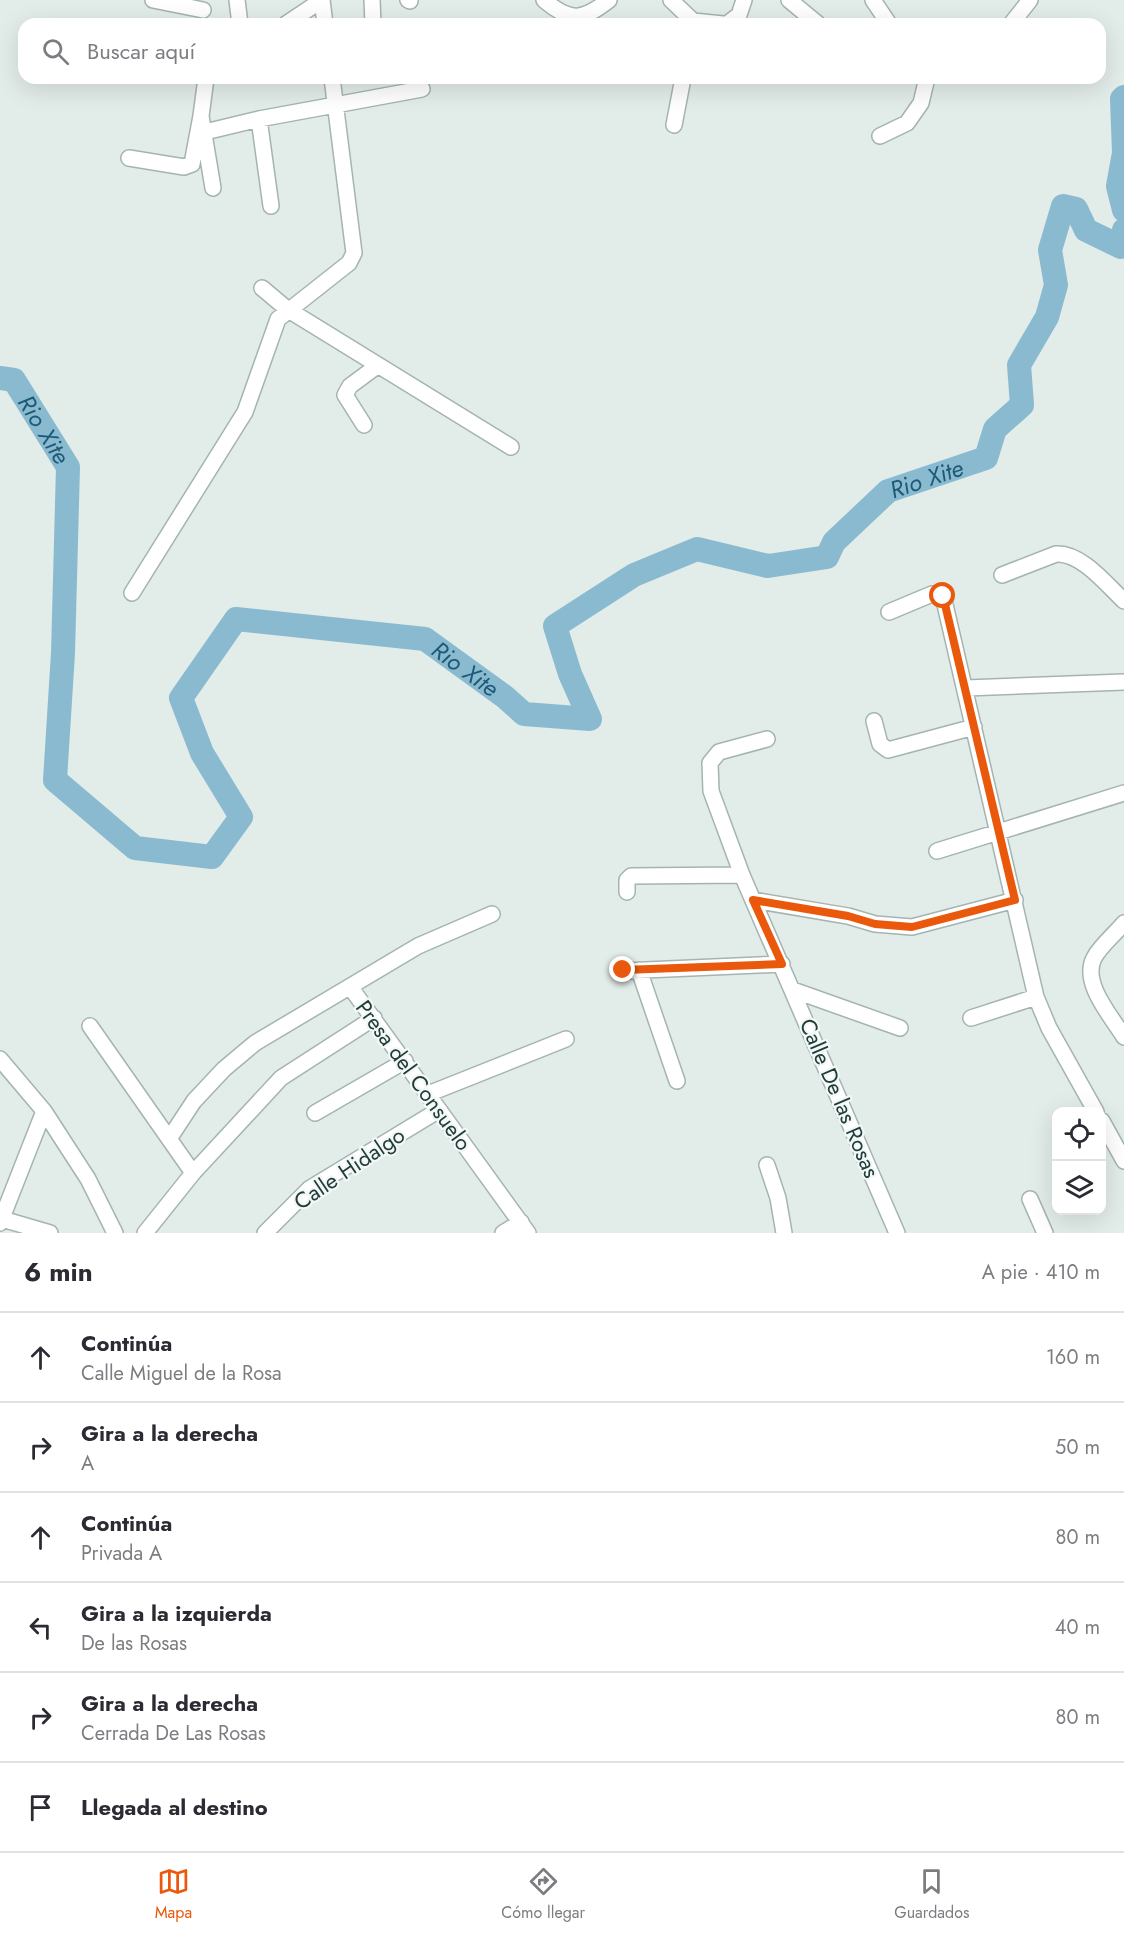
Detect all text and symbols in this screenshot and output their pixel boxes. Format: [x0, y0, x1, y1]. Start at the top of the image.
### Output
search box [18, 18, 1106, 84]
icon: search [39, 35, 72, 68]
text: Buscar aquí [87, 35, 195, 67]
water label: Rio Xite [10, 388, 79, 471]
water label: Rio Xite [885, 449, 968, 507]
route start [929, 582, 955, 608]
water label: Rio Xite [425, 632, 506, 705]
route end [609, 956, 635, 982]
street label: Presa del Consuelo [348, 993, 480, 1157]
street label: Calle De las Rosas [792, 1013, 888, 1183]
map controls [1052, 1107, 1106, 1215]
button: locate [1052, 1107, 1106, 1161]
street label: Calle Hidalgo [287, 1119, 411, 1217]
button: layers [1052, 1161, 1106, 1215]
text: 6 min [24, 1253, 93, 1291]
text: A pie · 410 m [982, 1258, 1100, 1287]
text: Continúa [81, 1327, 172, 1359]
icon: ahead [24, 1341, 57, 1374]
text: 160 m [1046, 1343, 1100, 1372]
text: Calle Miguel de la Rosa [81, 1359, 282, 1388]
text: Gira a la derecha [81, 1417, 258, 1449]
icon: right [24, 1431, 57, 1464]
text: 50 m [1055, 1433, 1100, 1462]
text: A [81, 1449, 94, 1478]
text: Continúa [81, 1507, 172, 1539]
icon: ahead [24, 1521, 57, 1554]
text: 80 m [1055, 1523, 1100, 1552]
text: Privada A [81, 1539, 162, 1568]
text: Gira a la izquierda [81, 1597, 272, 1629]
icon: left [24, 1611, 57, 1644]
text: 40 m [1055, 1613, 1100, 1642]
text: De las Rosas [81, 1629, 187, 1658]
text: Gira a la derecha [81, 1687, 258, 1719]
icon: right [24, 1701, 57, 1734]
text: 80 m [1055, 1703, 1100, 1732]
text: Cerrada De Las Rosas [81, 1719, 266, 1748]
icon: arrive [24, 1791, 57, 1824]
text: Llegada al destino [81, 1791, 268, 1823]
tab: Mapa [155, 1865, 192, 1924]
tab: Cómo llegar [501, 1865, 585, 1924]
tab: Guardados [894, 1865, 969, 1924]

